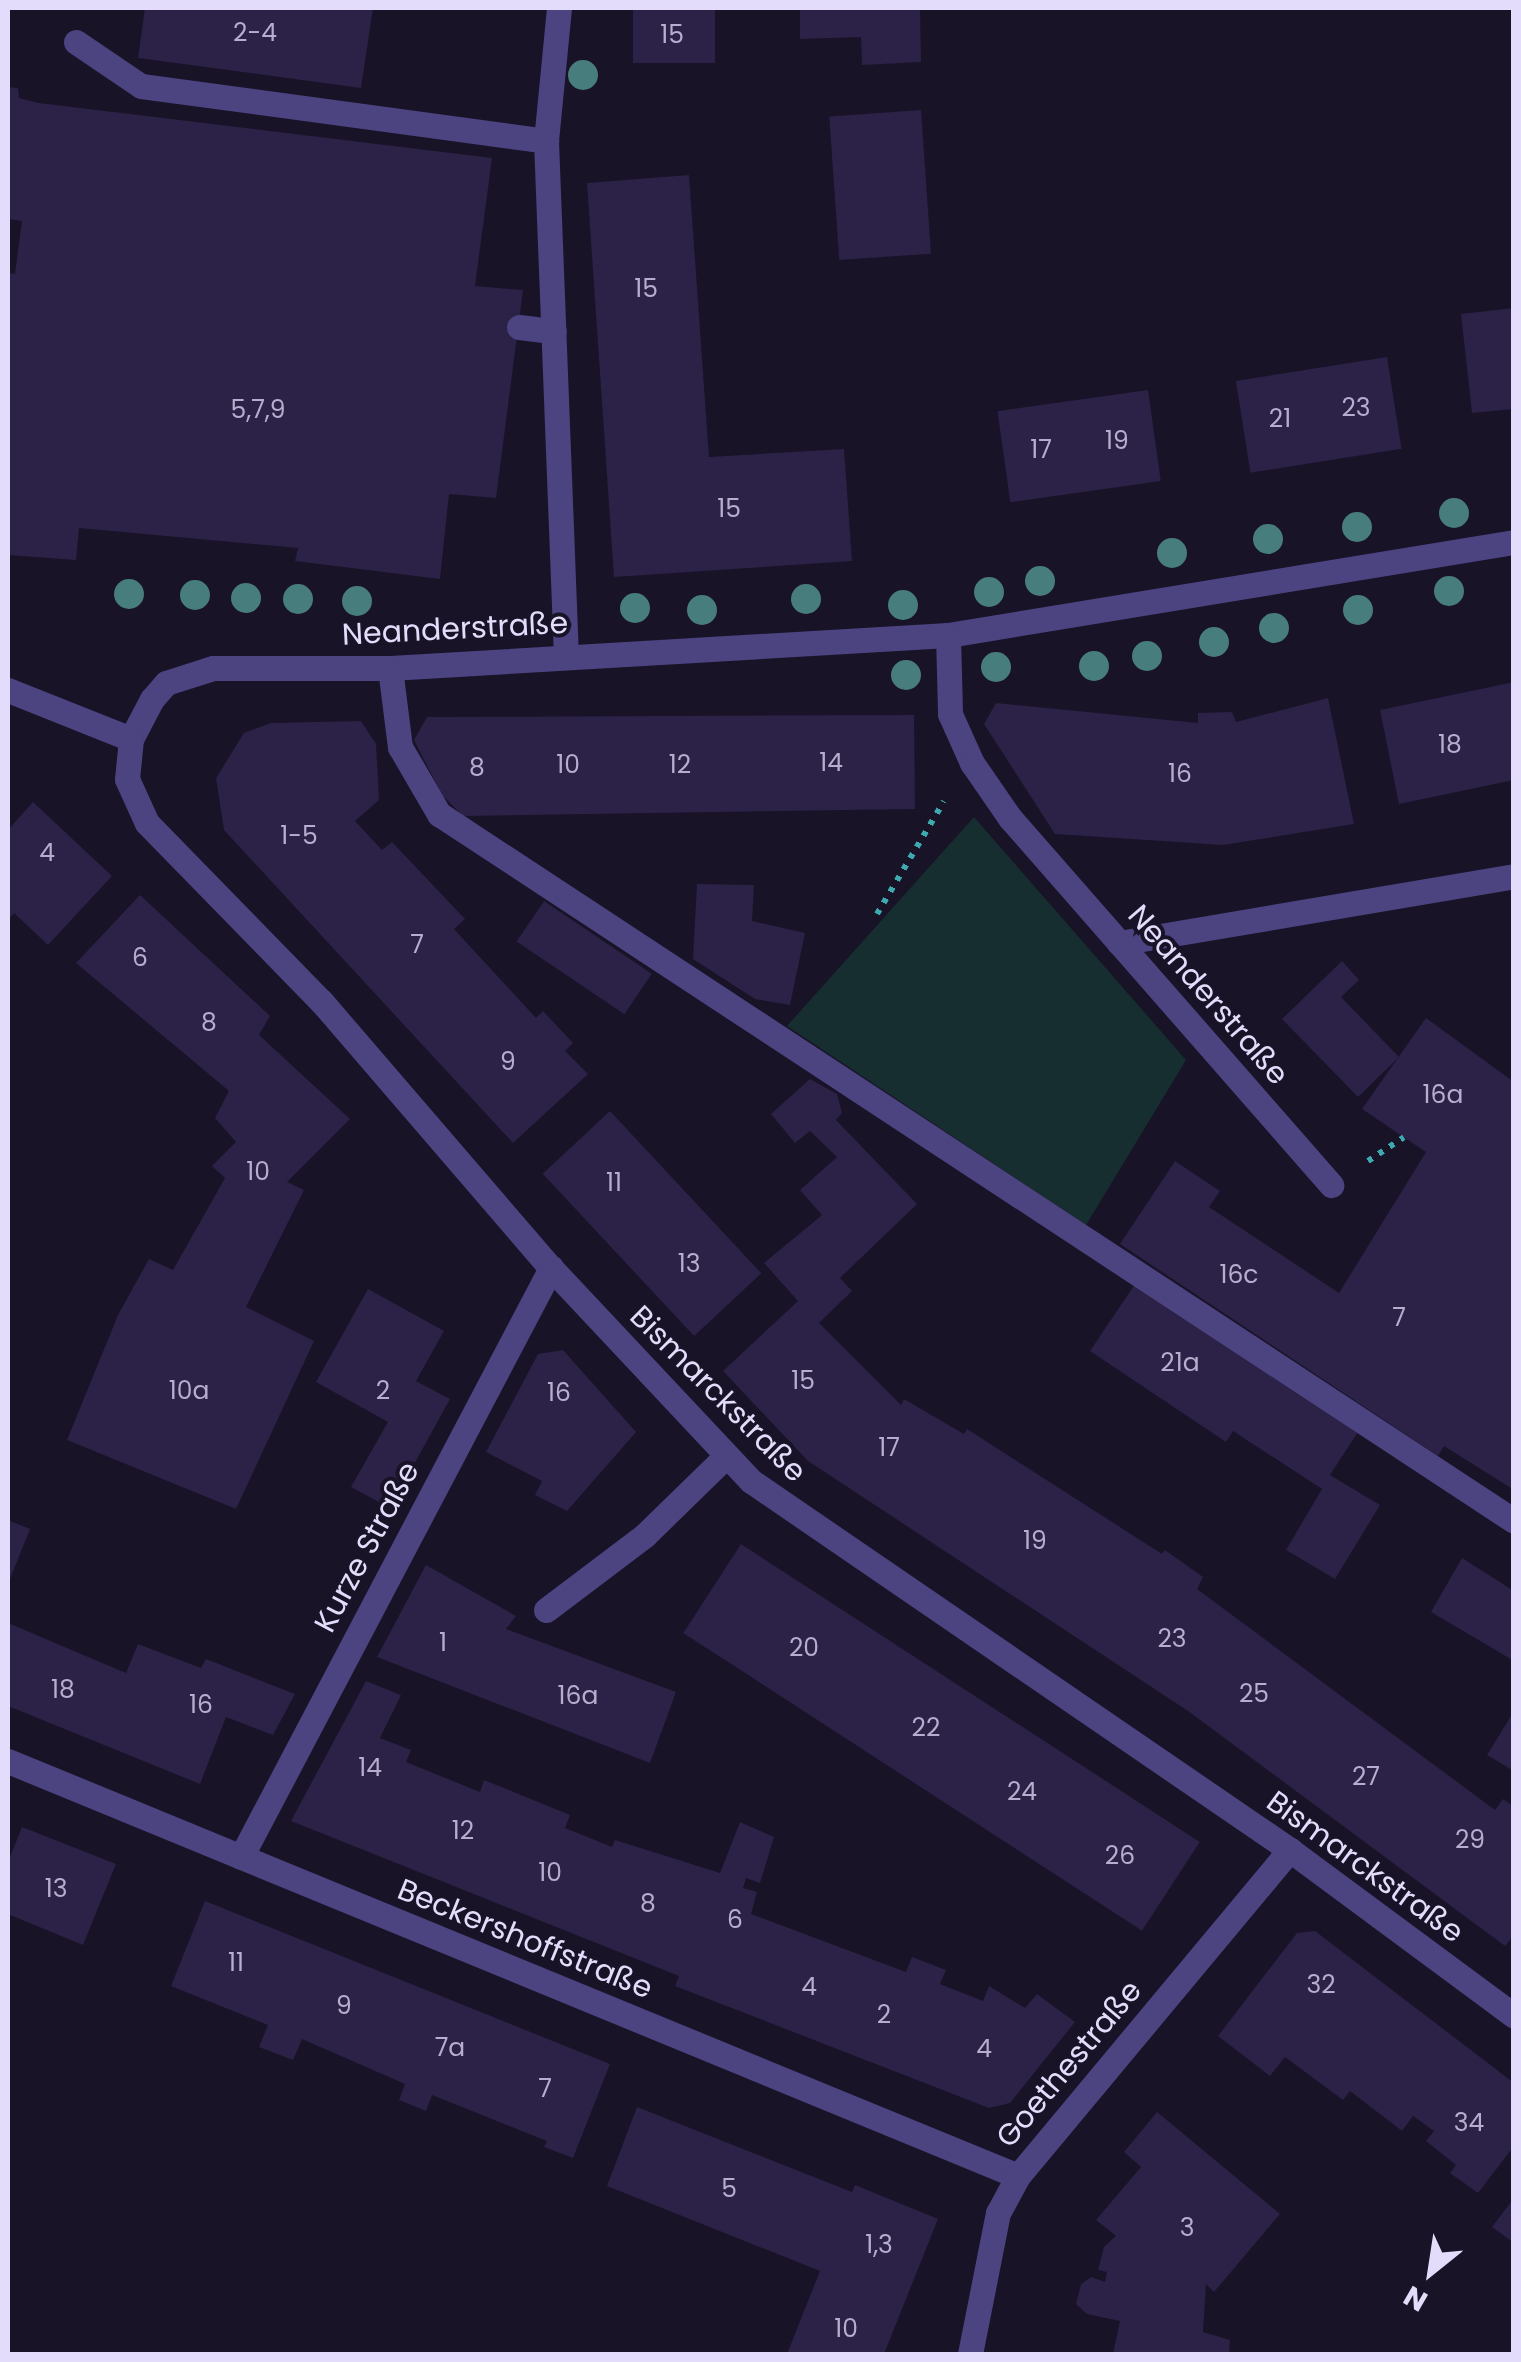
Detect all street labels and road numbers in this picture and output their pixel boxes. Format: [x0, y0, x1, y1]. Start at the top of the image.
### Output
street label: Neanderstraße [341, 605, 569, 653]
street label: Neanderstraße [1120, 898, 1296, 1092]
street label: Bismarckstraße [622, 1298, 814, 1490]
street label: Kurze Straße [307, 1456, 427, 1638]
street label: Bismarckstraße [1260, 1784, 1470, 1950]
street label: Beckershoffstraße [392, 1871, 658, 2007]
street label: Goethestraße [989, 1973, 1149, 2155]

